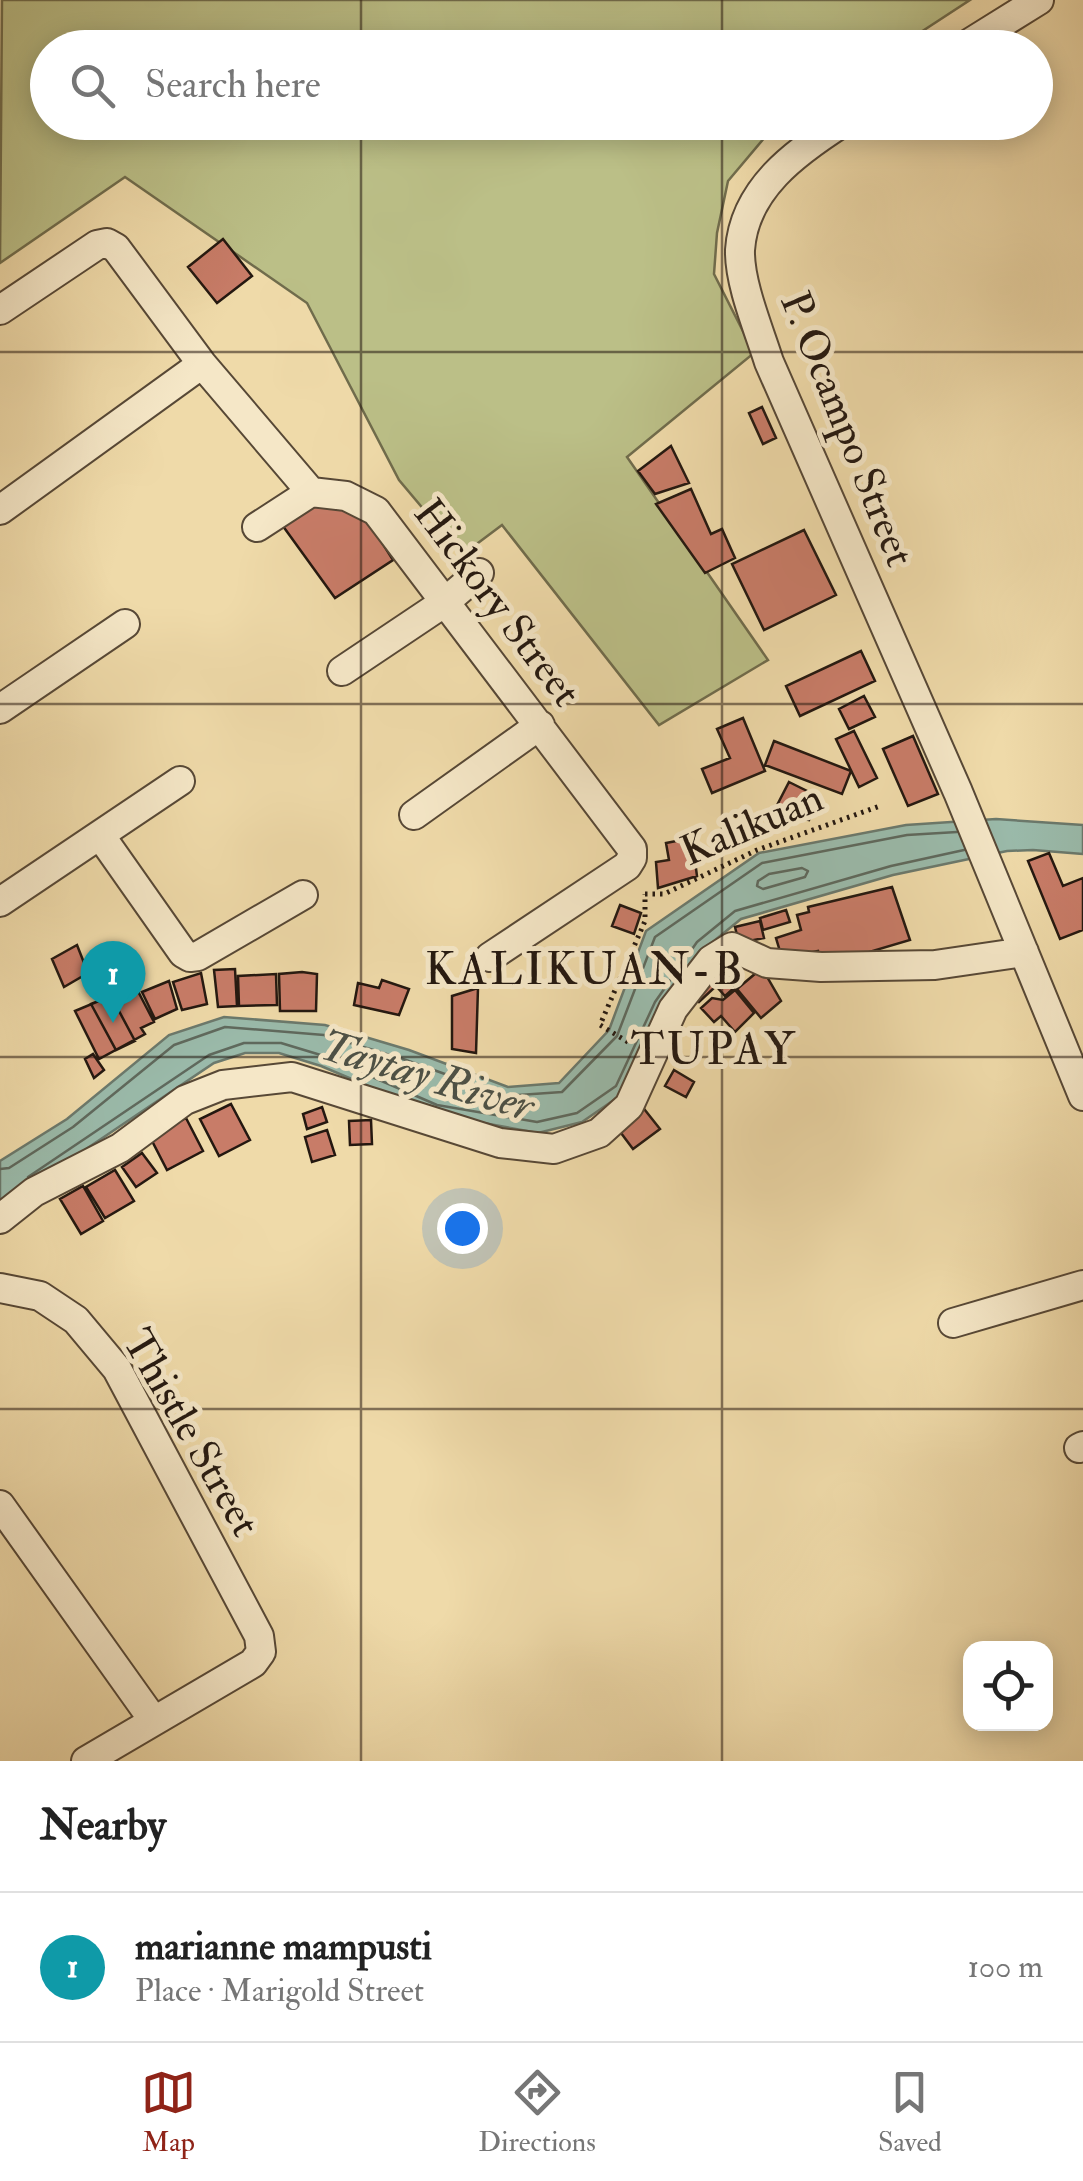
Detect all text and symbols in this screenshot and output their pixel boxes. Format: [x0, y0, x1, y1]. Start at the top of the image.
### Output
search box [30, 30, 1053, 140]
icon: search [65, 58, 120, 113]
text: Search here [145, 61, 321, 109]
street label: P. Ocampo Street [768, 284, 926, 574]
street label: Hickory Street [402, 489, 592, 717]
street label: Kalikuan [673, 772, 831, 878]
pin: 1 [80, 940, 146, 1023]
district label: KALIKUAN-B [425, 942, 745, 998]
water label: Taytay River [314, 1017, 542, 1136]
district label: TUPAY [631, 1022, 797, 1078]
your location [437, 1203, 488, 1254]
street label: Thistle Street [111, 1320, 271, 1546]
map controls [963, 1641, 1053, 1731]
button: locate [963, 1641, 1053, 1731]
text: Nearby [40, 1800, 166, 1852]
text: marianne mampusti [135, 1923, 432, 1971]
text: 1 [67, 1947, 78, 1987]
text: 100 m [967, 1947, 1043, 1987]
text: Place · Marigold Street [135, 1971, 424, 2011]
tab: Map [141, 2065, 196, 2160]
tab: Directions [478, 2065, 596, 2160]
tab: Saved [878, 2065, 942, 2160]

